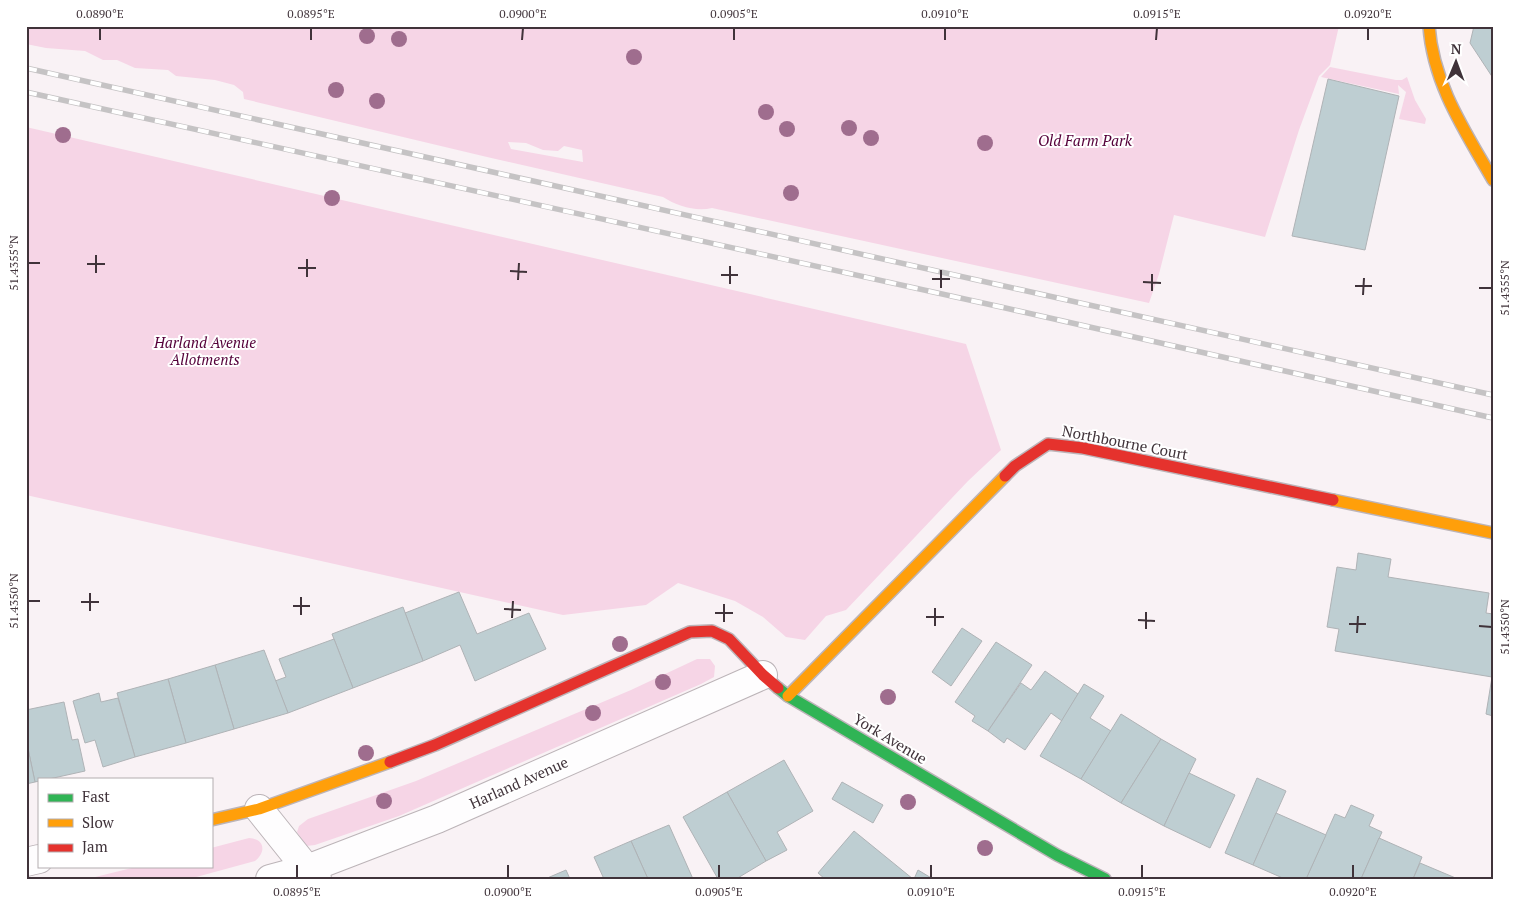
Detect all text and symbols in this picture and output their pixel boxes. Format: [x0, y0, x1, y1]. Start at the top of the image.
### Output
text: 0.0890°E [76, 6, 124, 21]
text: 0.0895°E [287, 6, 335, 21]
text: 0.0900°E [499, 6, 547, 21]
text: 0.0905°E [710, 6, 758, 21]
text: 0.0910°E [921, 6, 969, 21]
text: 0.0915°E [1133, 6, 1181, 21]
text: 0.0920°E [1344, 6, 1392, 21]
north arrow [1432, 38, 1482, 88]
text: N [1451, 39, 1462, 58]
park label: Old Farm Park [1038, 130, 1133, 150]
text: 51.4355°N [6, 235, 21, 291]
text: 51.4355°N [1497, 260, 1512, 316]
park label: Harland Avenue Allotments [153, 332, 256, 369]
street label: Northbourne Court [1061, 420, 1190, 464]
text: 51.4350°N [6, 573, 21, 629]
text: 51.4350°N [1497, 599, 1512, 655]
street label: York Avenue [850, 708, 931, 768]
street label: Harland Avenue [466, 751, 571, 813]
legend [38, 778, 212, 868]
text: Fast [82, 786, 110, 806]
text: Slow [82, 812, 115, 832]
text: Jam [82, 836, 108, 856]
text: 0.0895°E [273, 884, 321, 899]
text: 0.0900°E [484, 884, 532, 899]
text: 0.0905°E [695, 884, 743, 899]
text: 0.0910°E [907, 884, 955, 899]
text: 0.0915°E [1118, 884, 1166, 899]
text: 0.0920°E [1329, 884, 1377, 899]

